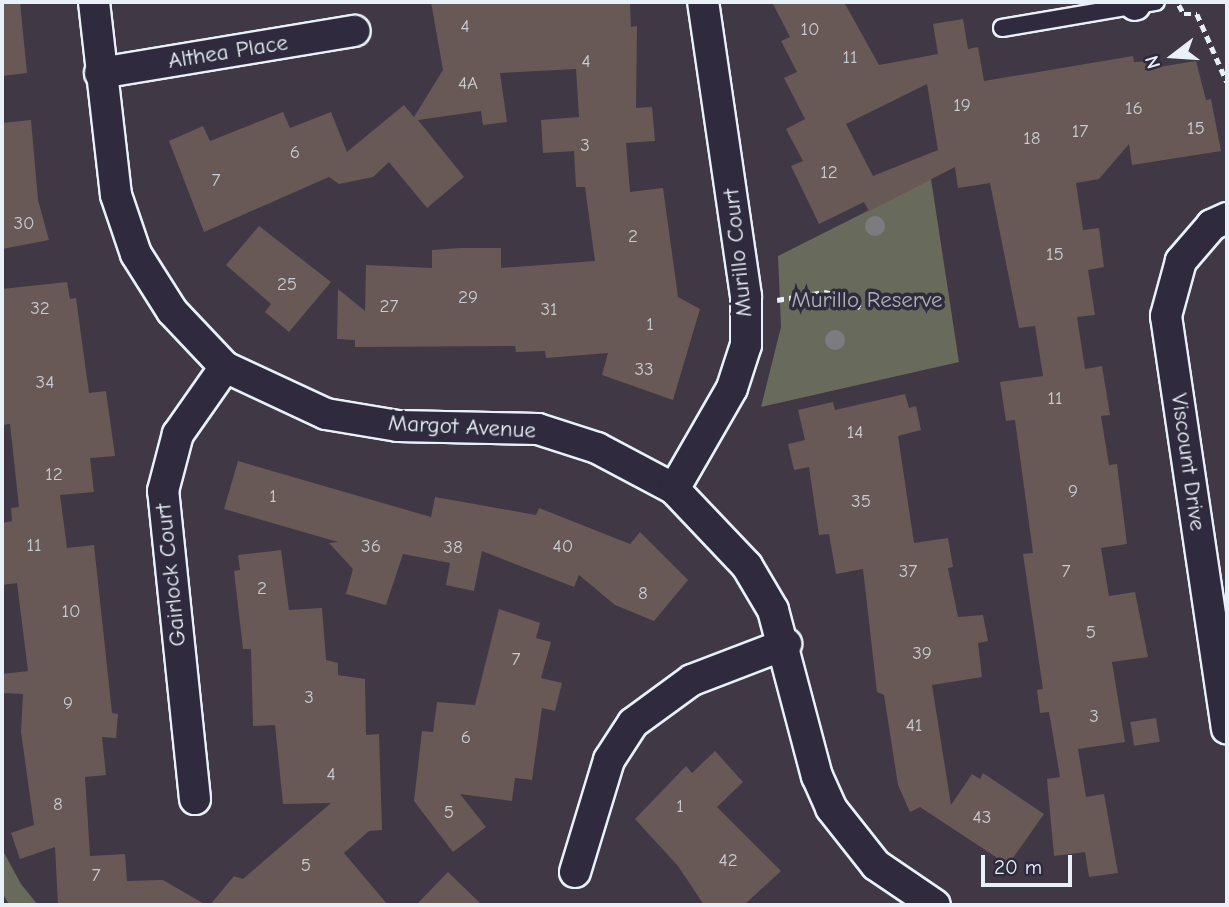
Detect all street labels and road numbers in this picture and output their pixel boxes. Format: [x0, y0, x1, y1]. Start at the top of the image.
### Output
street label: Althea Place [166, 29, 290, 75]
street label: Murillo Court [718, 187, 758, 319]
street label: Viscount Drive [1165, 391, 1211, 533]
street label: Margot Avenue [387, 409, 537, 445]
street label: Gairlock Court [150, 502, 192, 648]

